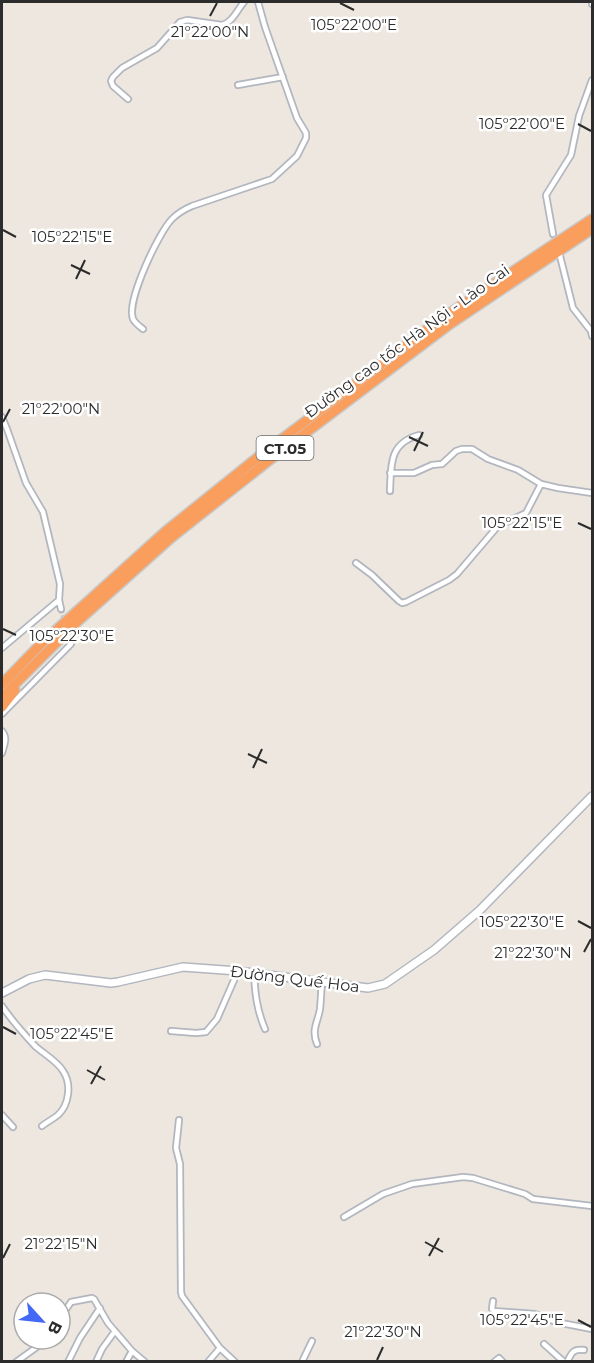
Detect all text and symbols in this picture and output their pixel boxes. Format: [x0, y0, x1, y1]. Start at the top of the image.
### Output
text: 105°22'00"E [311, 15, 397, 34]
text: 21°22'00"N [171, 22, 249, 41]
text: 105°22'00"E [479, 114, 565, 133]
text: 105°22'15"E [32, 227, 112, 246]
street label: Đường cao tốc Hà Nội - Lào Cai [301, 260, 513, 422]
text: 21°22'00"N [22, 399, 100, 418]
road number: CT.05 [256, 436, 314, 460]
text: 105°22'15"E [482, 513, 562, 532]
text: 105°22'30"E [30, 626, 114, 645]
text: 105°22'30"E [480, 912, 564, 931]
text: 21°22'30"N [494, 943, 572, 962]
street label: Đường Quế Hoa [229, 962, 361, 996]
text: 105°22'45"E [30, 1024, 114, 1043]
text: 21°22'15"N [24, 1234, 98, 1253]
north arrow [12, 1291, 72, 1351]
text: 105°22'45"E [480, 1310, 564, 1329]
text: B [44, 1318, 66, 1337]
text: 21°22'30"N [344, 1322, 422, 1341]

